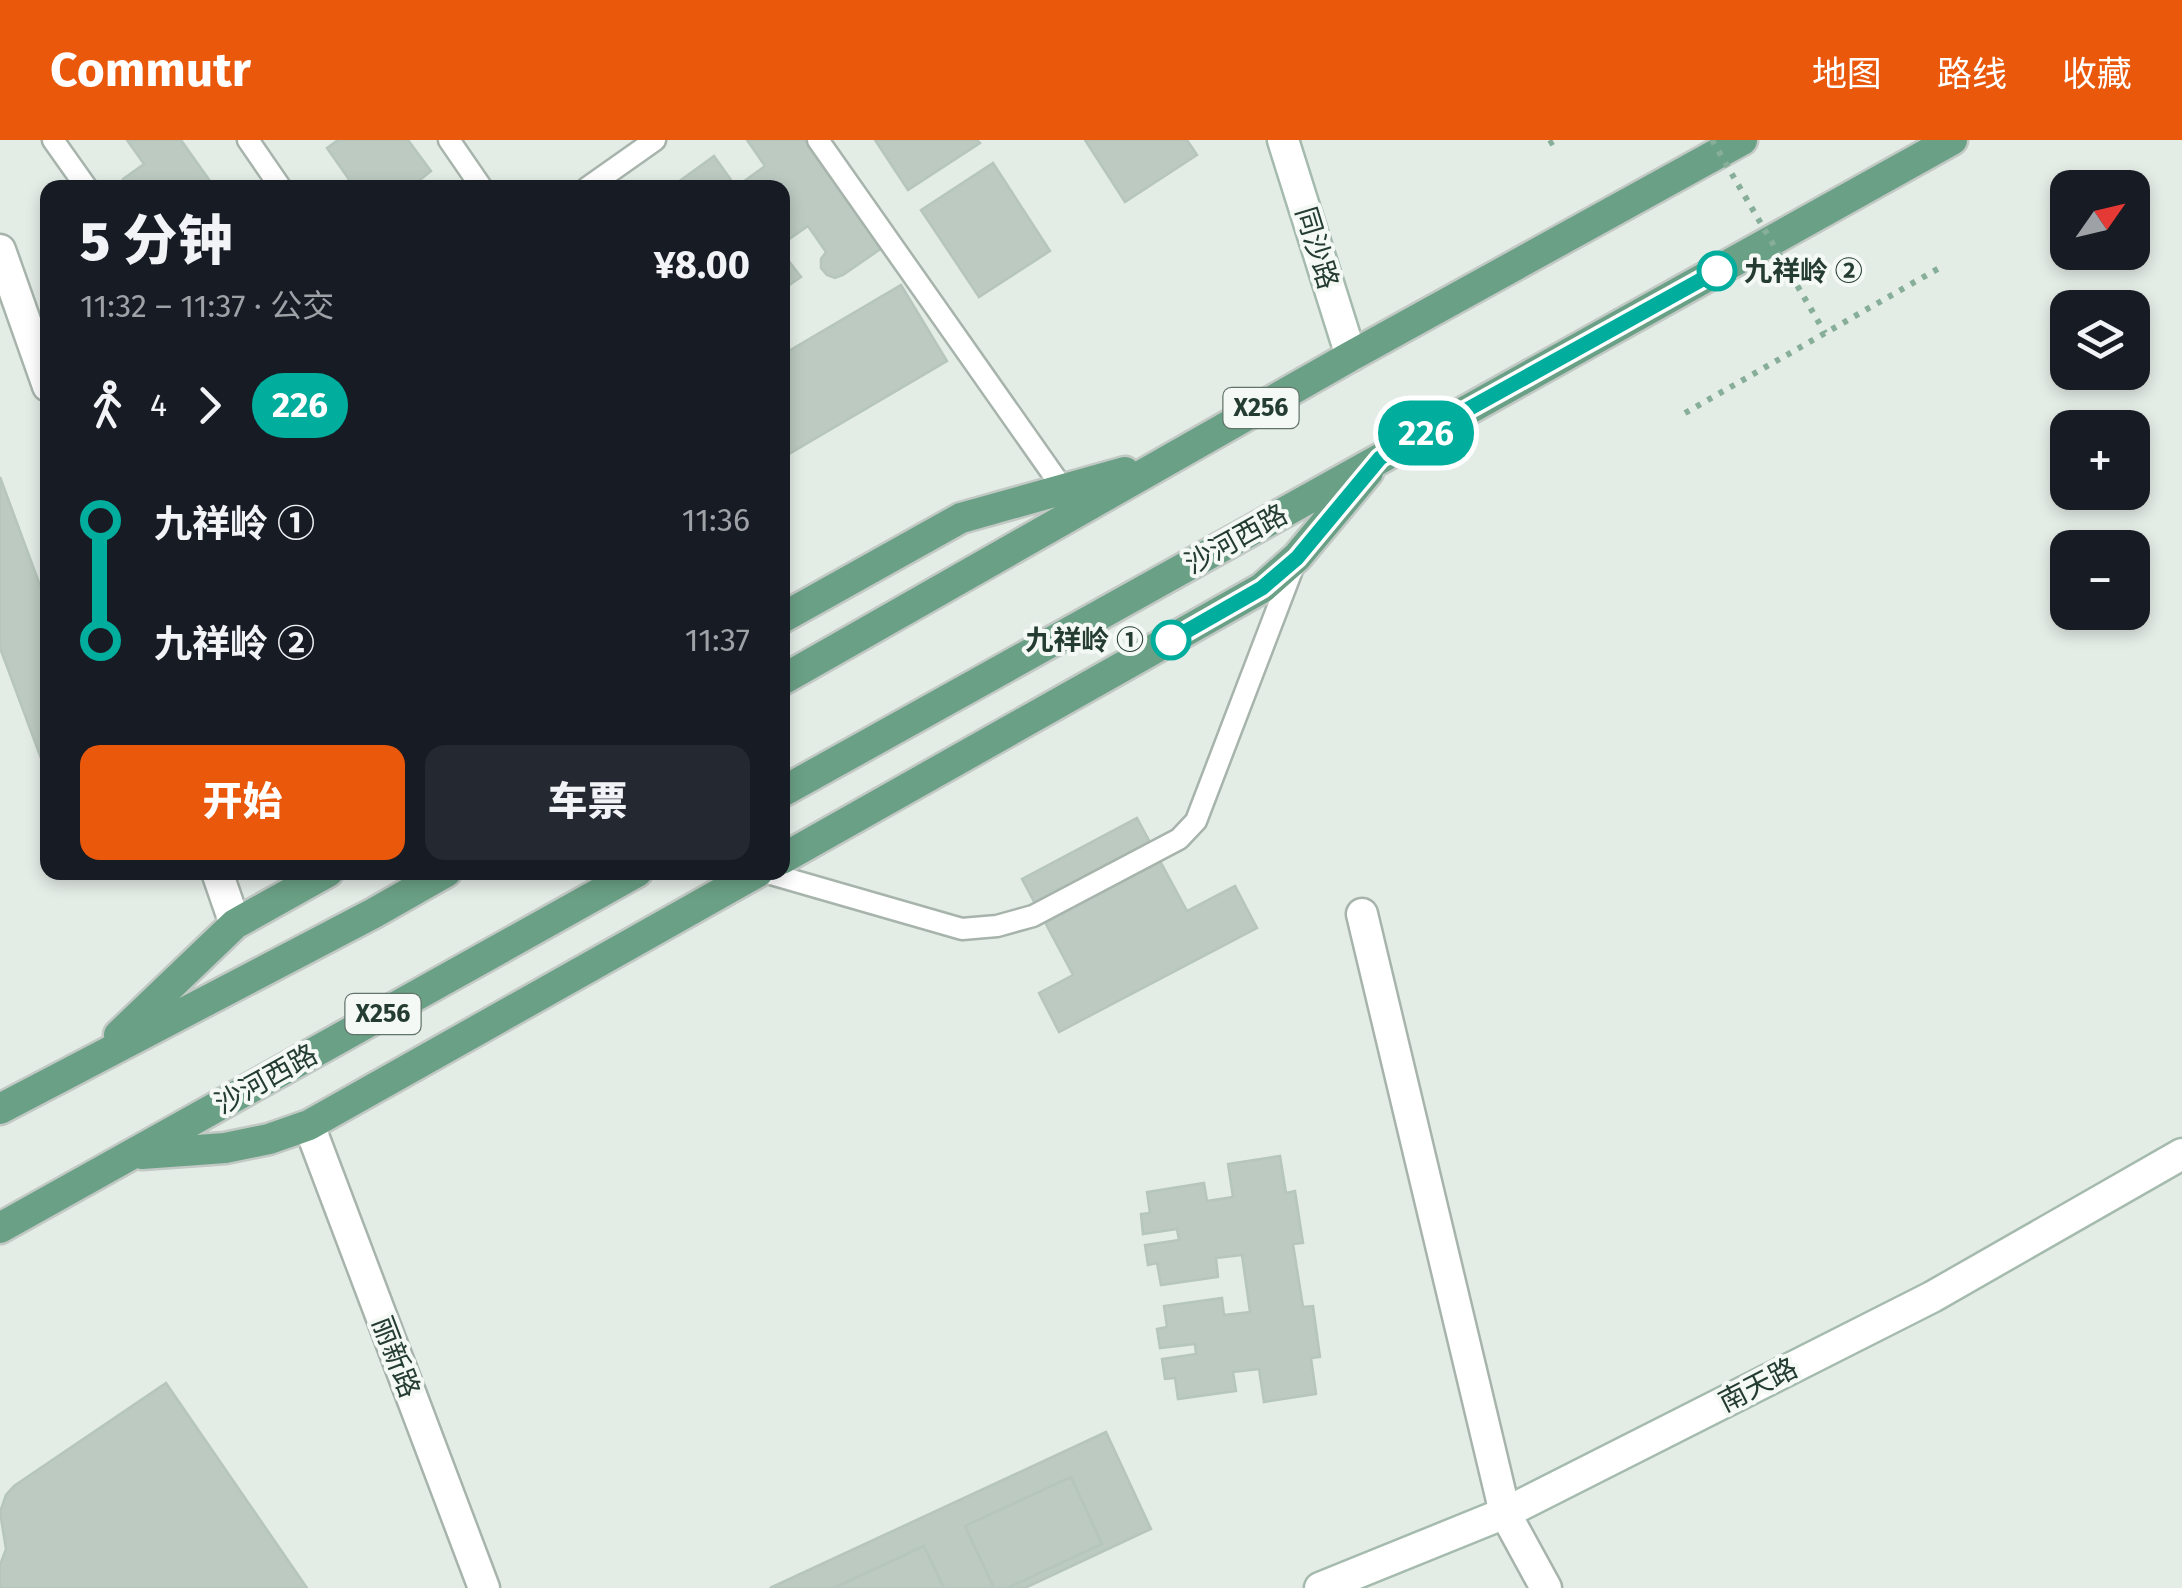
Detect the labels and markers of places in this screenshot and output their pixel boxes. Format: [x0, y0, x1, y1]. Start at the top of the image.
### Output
marker: 九祥岭 ② [1698, 252, 1736, 290]
place label: 九祥岭 ② [1744, 255, 1863, 288]
marker: 九祥岭 ① [1152, 621, 1190, 659]
place label: 九祥岭 ① [1025, 624, 1144, 657]

